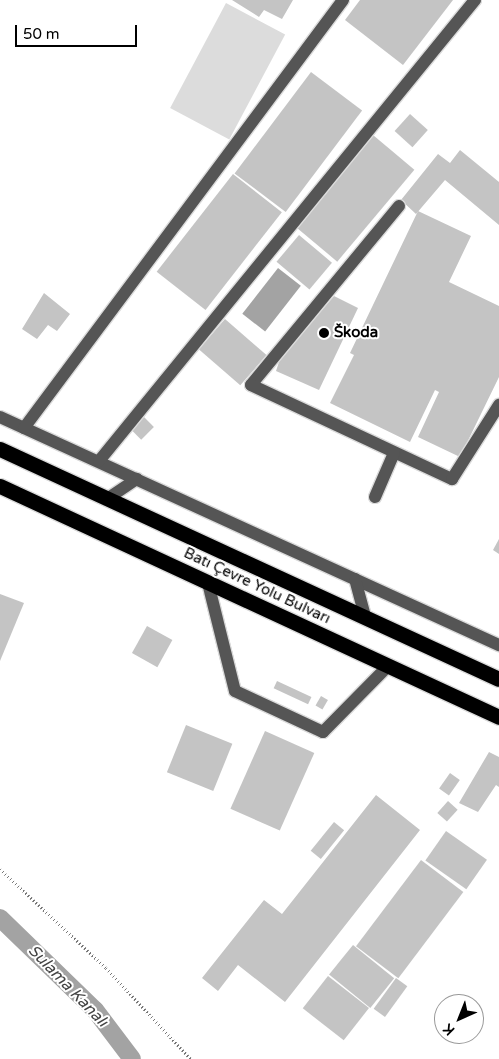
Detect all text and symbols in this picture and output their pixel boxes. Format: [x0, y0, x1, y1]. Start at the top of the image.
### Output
scale bar [18, 15, 140, 47]
text: 50 m [23, 25, 60, 43]
place label: Škoda [334, 324, 378, 342]
marker: Škoda [318, 327, 330, 339]
street label: Batı Çevre Yolu Bulvarı [181, 544, 333, 628]
water label: Sulama Kanalı [24, 941, 112, 1031]
north arrow [434, 994, 484, 1044]
text: K [440, 1020, 458, 1039]

